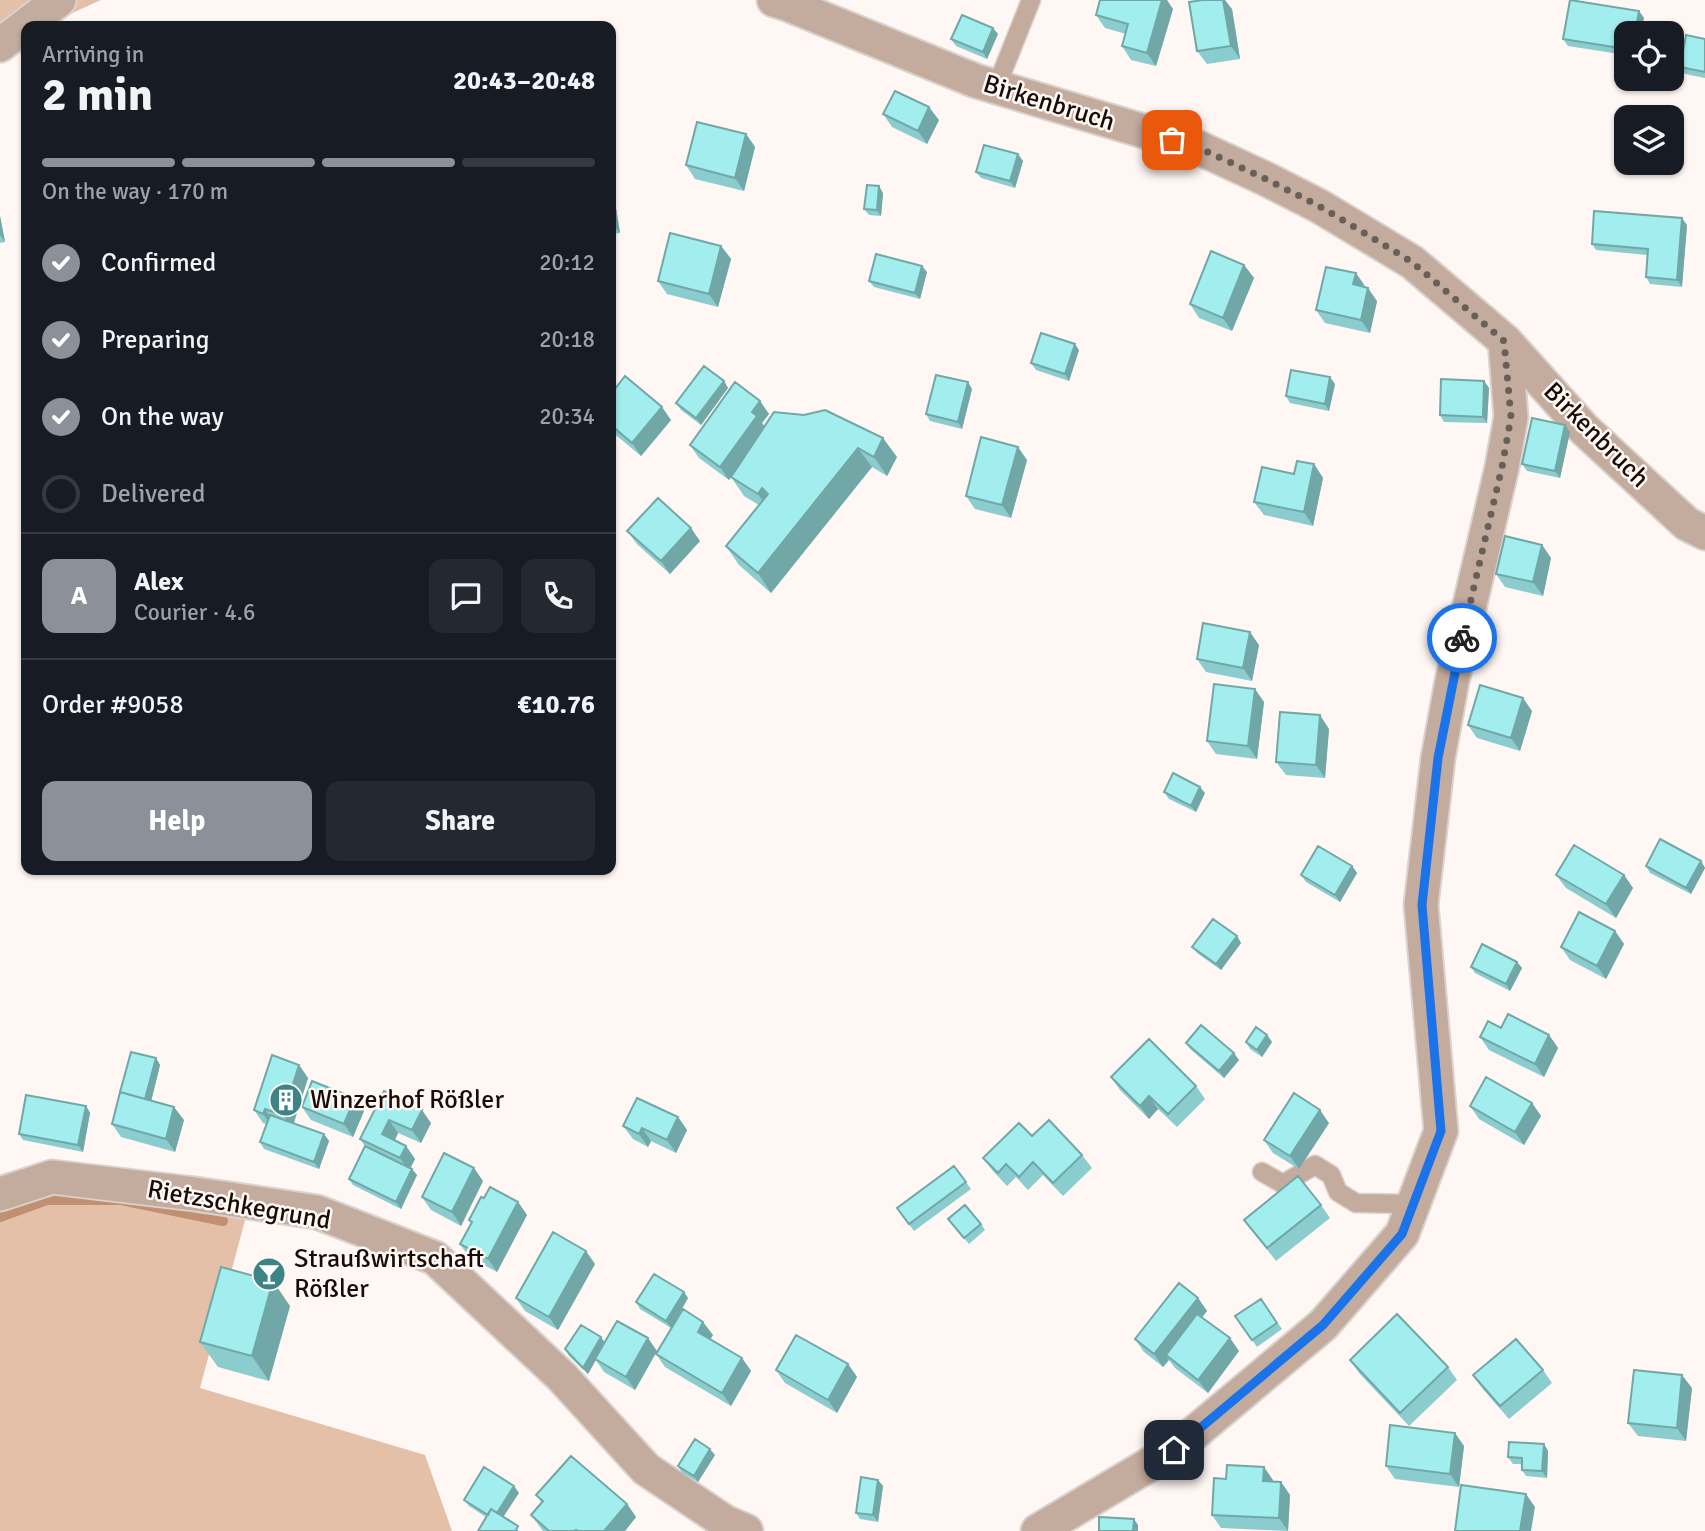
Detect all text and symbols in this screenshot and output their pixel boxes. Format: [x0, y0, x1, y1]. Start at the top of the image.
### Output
map controls [1614, 21, 1684, 175]
button: locate [1614, 21, 1684, 91]
text: Arriving in [42, 40, 144, 69]
text: 20:43–20:48 [453, 65, 595, 97]
text: 2 min [42, 67, 153, 123]
street label: Birkenbruch [979, 68, 1119, 138]
button: layers [1614, 105, 1684, 175]
pin [1142, 110, 1202, 170]
icon: bag [1153, 121, 1191, 159]
text: On the way · 170 m [42, 177, 228, 206]
icon: check [42, 244, 80, 282]
text: Confirmed [101, 247, 216, 279]
text: 20:12 [539, 248, 595, 277]
icon: check [42, 321, 80, 359]
text: Preparing [101, 324, 209, 356]
text: 20:18 [539, 325, 595, 354]
street label: Birkenbruch [1537, 376, 1655, 494]
icon: check [42, 398, 80, 436]
text: On the way [101, 401, 224, 433]
text: 20:34 [539, 402, 595, 431]
text: Delivered [101, 478, 206, 510]
button: chat [429, 559, 503, 633]
button: phone [521, 559, 595, 633]
text: Alex [134, 566, 184, 598]
text: A [71, 580, 87, 612]
text: Courier · 4.6 [134, 598, 255, 627]
courier [1427, 603, 1497, 673]
icon: bike [1443, 619, 1481, 657]
text: Order #9058 [42, 689, 183, 721]
text: €10.76 [517, 689, 595, 721]
button: Help [42, 781, 312, 861]
button: Share [326, 781, 595, 861]
building icon: Winzerhof Rößler [267, 1081, 305, 1119]
place label: Winzerhof Rößler [310, 1084, 504, 1116]
street label: Rietzschkegrund [145, 1173, 333, 1237]
place label: Straußwirtschaft Rößler [294, 1243, 484, 1305]
bar icon: Straußwirtschaft Rößler [250, 1255, 288, 1293]
pin [1144, 1420, 1204, 1480]
icon: home [1155, 1431, 1193, 1469]

